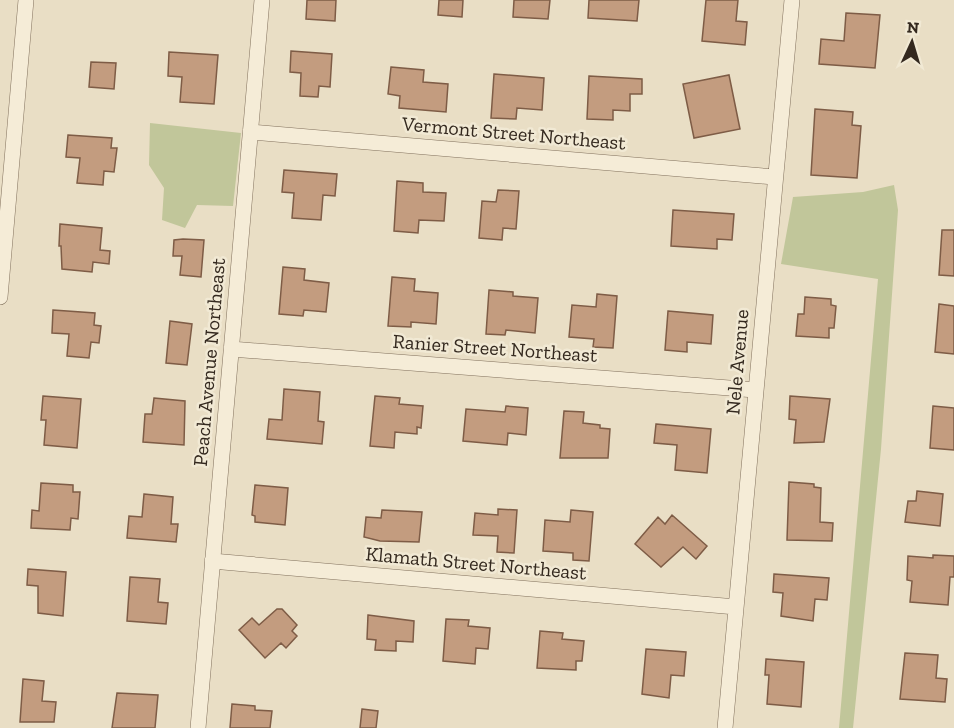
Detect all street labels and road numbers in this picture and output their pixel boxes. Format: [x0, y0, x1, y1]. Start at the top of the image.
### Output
street label: Vermont Street Northeast [400, 111, 627, 155]
street label: Peach Avenue Northeast [188, 256, 230, 467]
street label: Nele Avenue [720, 308, 754, 416]
street label: Ranier Street Northeast [392, 329, 599, 367]
street label: Klamath Street Northeast [364, 541, 588, 585]

